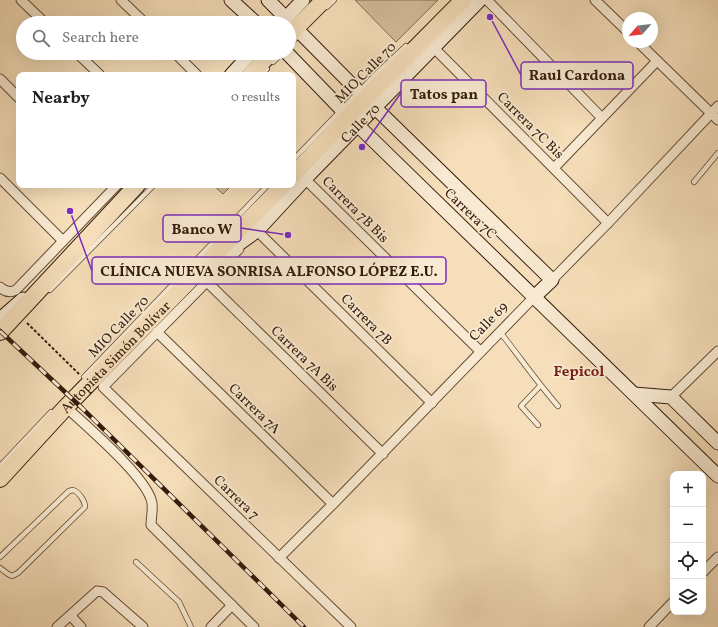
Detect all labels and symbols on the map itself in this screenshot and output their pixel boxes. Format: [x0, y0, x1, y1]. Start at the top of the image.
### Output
north arrow [622, 12, 658, 48]
street label: MIO Calle 70 [331, 38, 401, 108]
callout: Raul Cardona [521, 62, 633, 89]
text: Raul Cardona [529, 66, 625, 87]
callout: Tatos pan [401, 80, 486, 107]
text: Tatos pan [410, 85, 478, 106]
street label: Carrera 7C Bis [492, 88, 568, 164]
street label: Calle 70 [337, 100, 385, 148]
street label: Carrera 7B Bis [317, 172, 393, 248]
street label: Carrera 7C [440, 184, 500, 244]
callout: Banco W [163, 215, 241, 242]
text: Banco W [171, 220, 233, 241]
callout: CLÍNICA NUEVA SONRISA ALFONSO LÓPEZ E.U. [92, 257, 446, 284]
text: CLÍNICA NUEVA SONRISA ALFONSO LÓPEZ E.U. [100, 262, 438, 283]
street label: Carrera 7B [336, 290, 396, 350]
street label: MIO Calle 70 [85, 292, 154, 362]
street label: Autopista Simón Bolívar [57, 297, 176, 418]
street label: Calle 69 [465, 298, 513, 346]
street label: Carrera 7A Bis [266, 322, 342, 396]
district label: Fepicol [554, 362, 604, 383]
street label: Carrera 7A [224, 380, 284, 439]
street label: Carrera 7 [209, 471, 263, 525]

